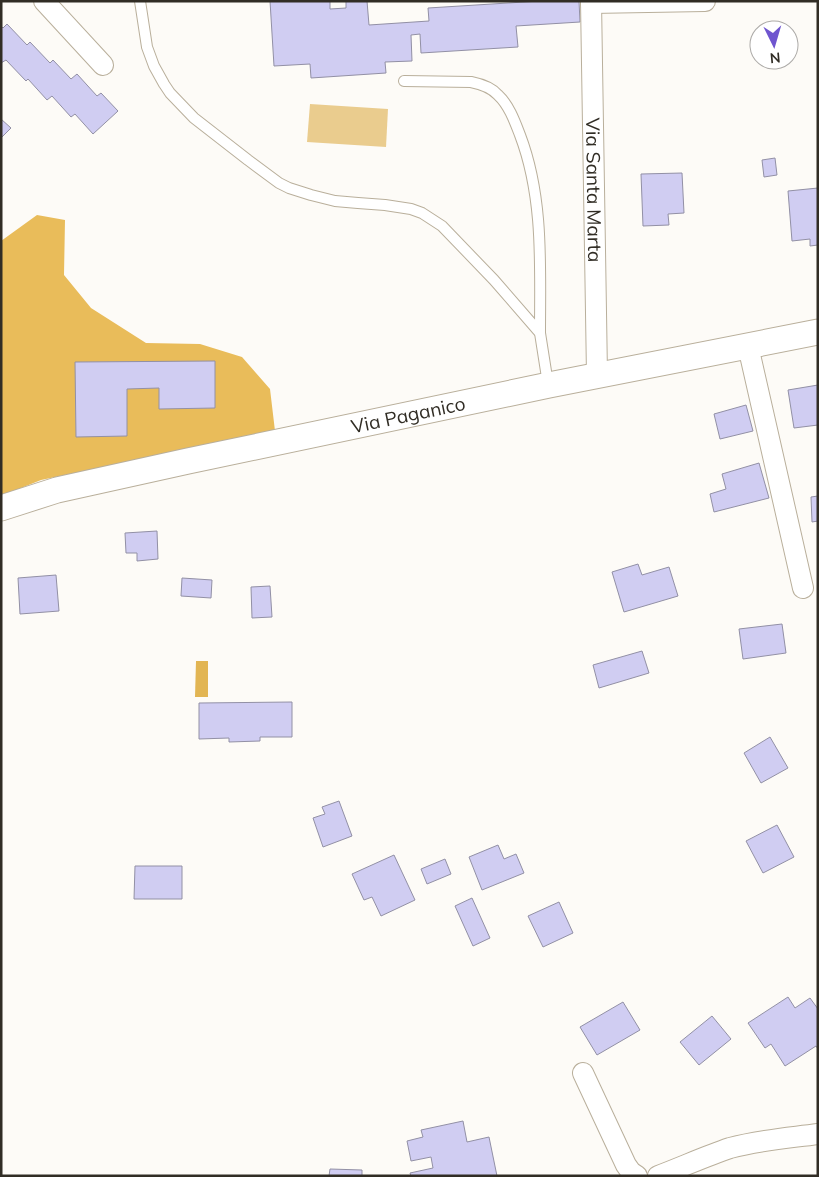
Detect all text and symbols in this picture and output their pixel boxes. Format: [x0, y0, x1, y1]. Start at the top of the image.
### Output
north arrow [749, 20, 799, 70]
text: N [769, 49, 781, 67]
street label: Via Santa Marta [581, 117, 607, 263]
street label: Via Paganico [349, 391, 467, 438]

